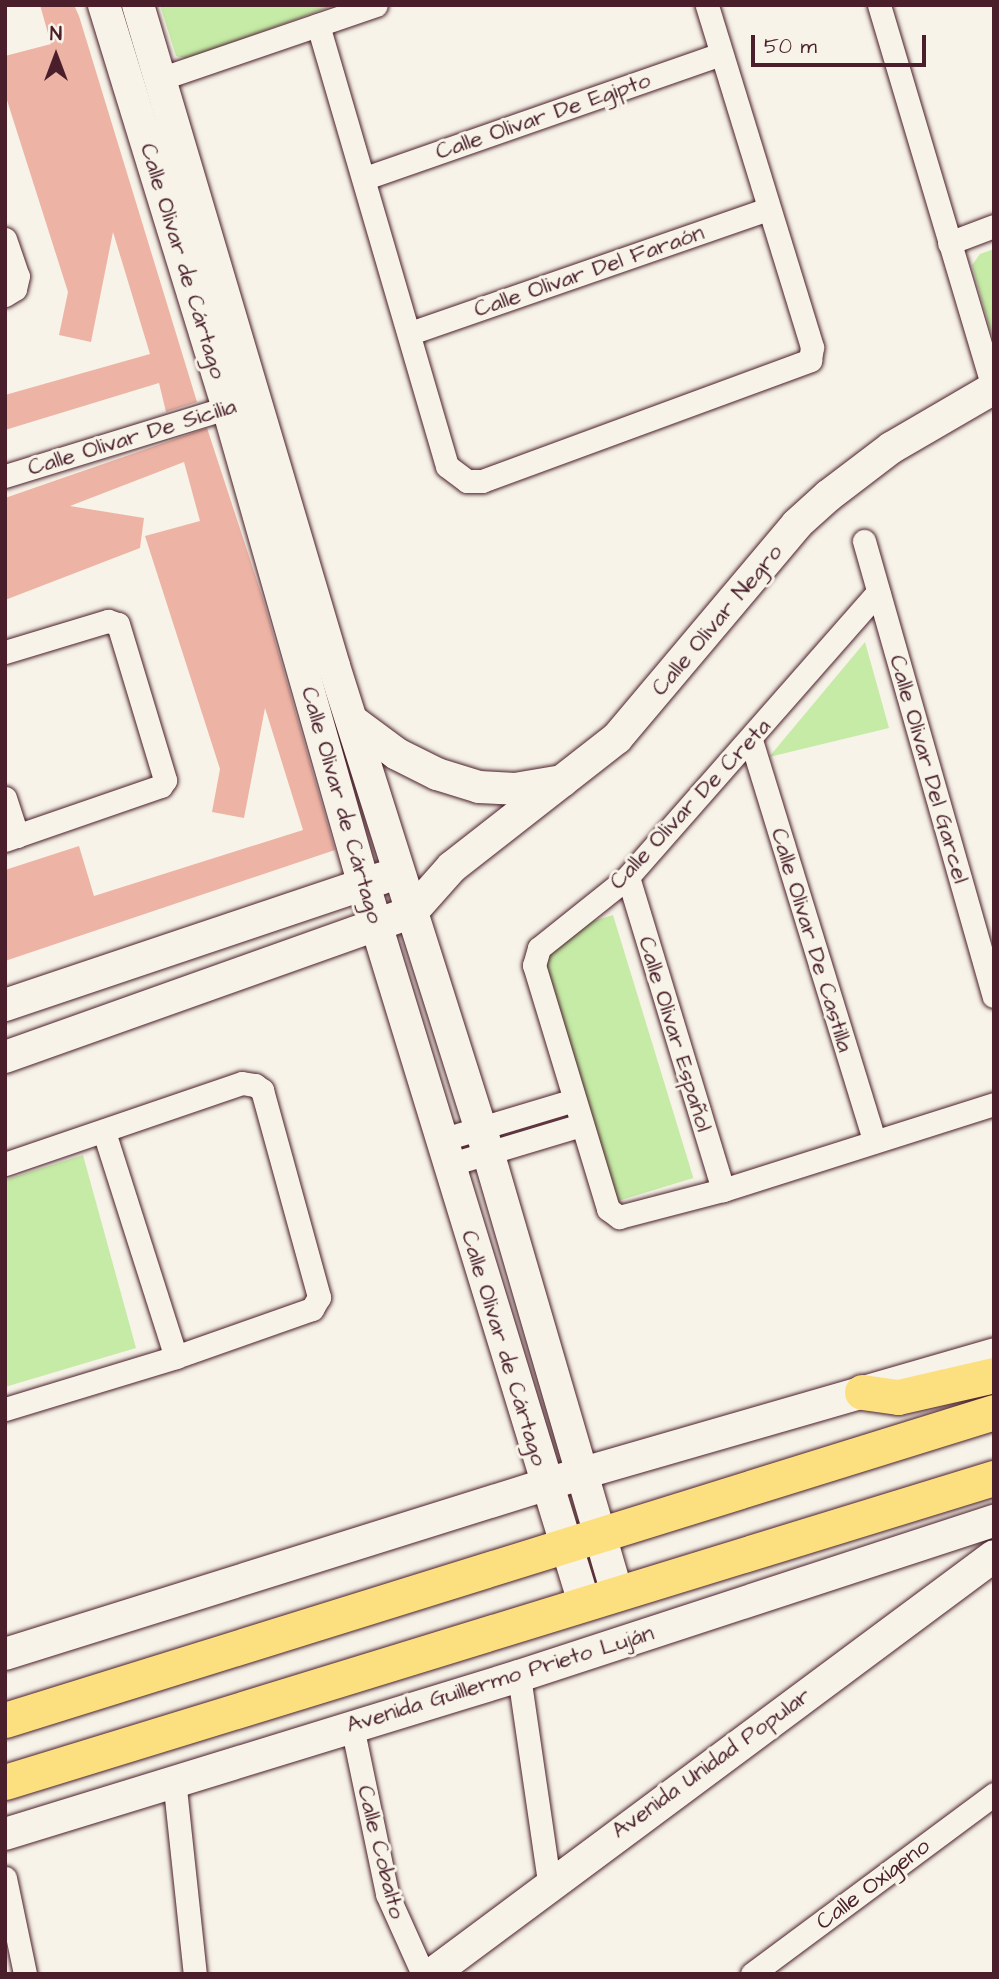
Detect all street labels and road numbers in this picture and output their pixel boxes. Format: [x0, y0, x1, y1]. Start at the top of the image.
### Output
street label: Calle Olivar De Egipto [432, 66, 654, 166]
street label: Calle Olivar de Cártago [134, 140, 232, 382]
street label: Calle Olivar Del Faraón [470, 219, 708, 323]
street label: Calle Olivar De Sicilia [24, 392, 240, 482]
street label: Calle Olivar Negro [646, 539, 788, 701]
street label: Calle Olivar Del Garcel [883, 652, 975, 886]
street label: Calle Olivar de Cártago [295, 684, 389, 926]
street label: Calle Olivar De Creta [604, 713, 776, 895]
street label: Calle Olivar De Castilla [765, 825, 859, 1055]
street label: Calle Olivar Español [632, 933, 718, 1135]
street label: Calle Olivar de Cártago [455, 1227, 553, 1469]
street label: Avenida Guillermo Prieto Luján [343, 1619, 657, 1739]
street label: Avenida Unidad Popular [606, 1682, 816, 1844]
street label: Calle Cobalto [351, 1782, 411, 1922]
street label: Calle Oxígeno [811, 1832, 935, 1936]

